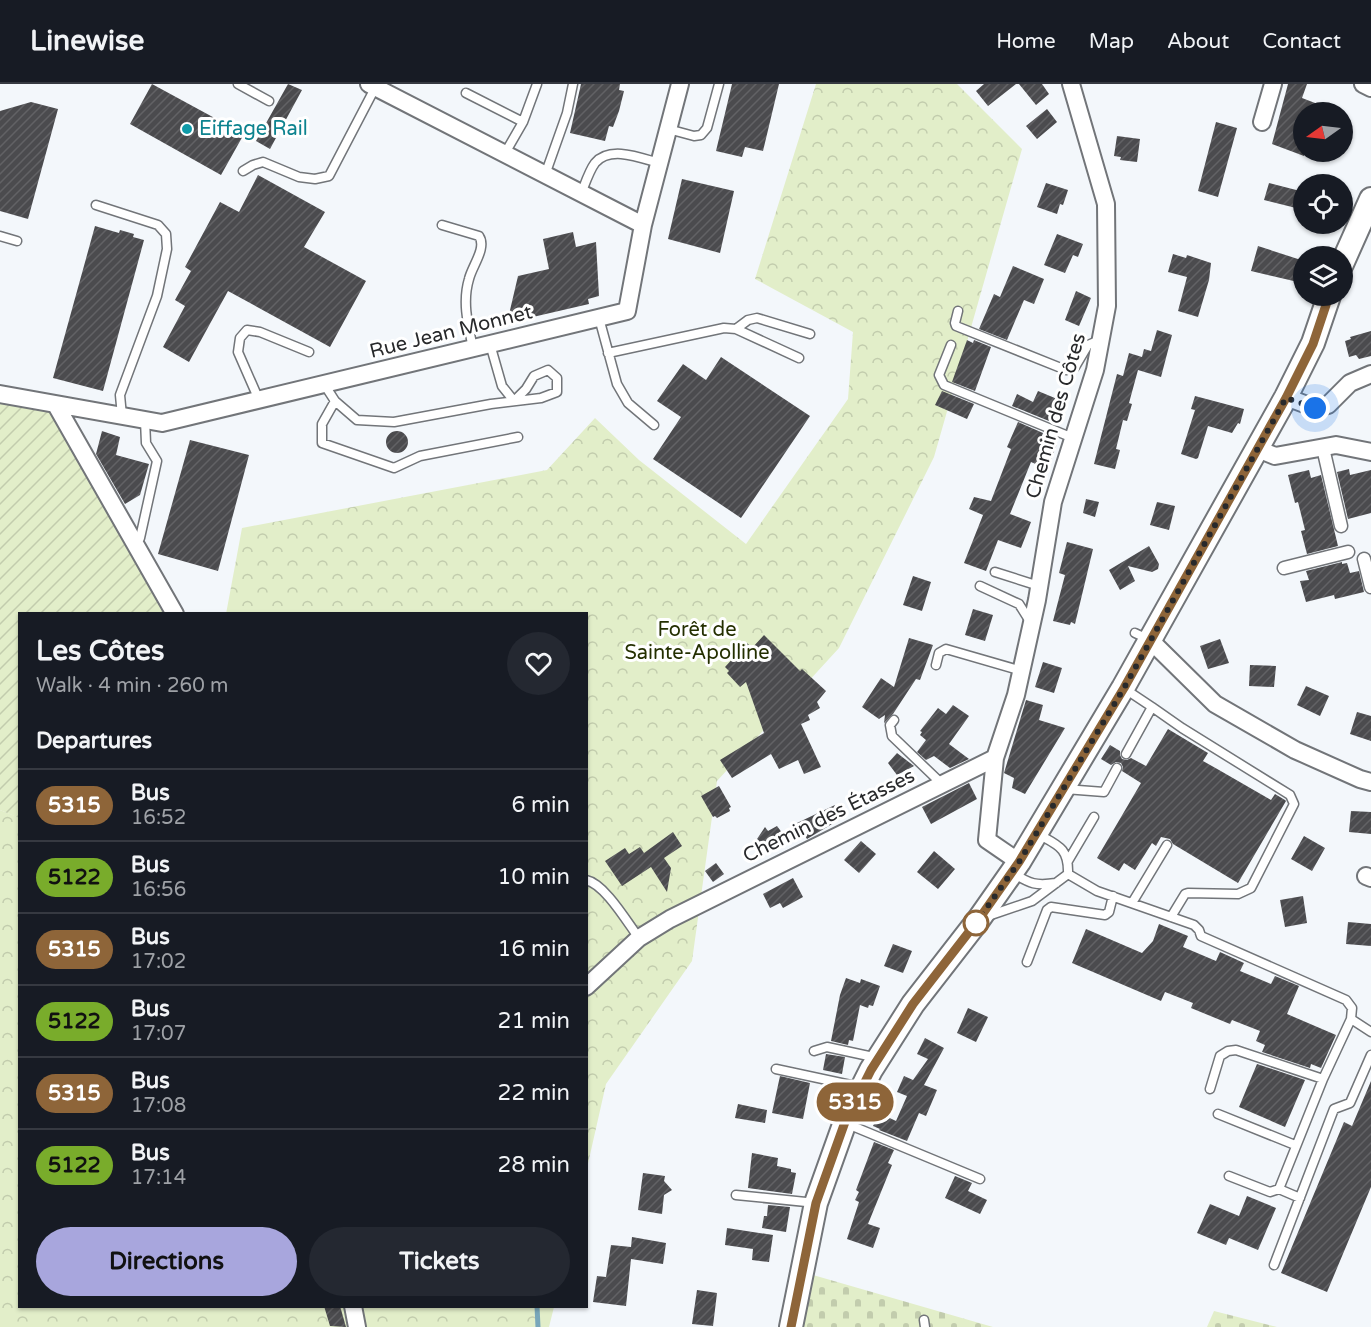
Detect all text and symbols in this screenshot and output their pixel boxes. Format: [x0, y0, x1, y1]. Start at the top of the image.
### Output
text: Linewise [30, 24, 144, 58]
text: Home [996, 29, 1056, 54]
text: Map [1089, 29, 1134, 54]
text: About [1167, 29, 1229, 54]
text: Contact [1262, 29, 1341, 54]
north arrow [1293, 102, 1353, 162]
map controls [1293, 102, 1353, 306]
place label: Eiffage Rail [199, 117, 308, 141]
marker: Eiffage Rail [180, 122, 194, 136]
button: locate [1293, 174, 1353, 234]
button: layers [1293, 246, 1353, 306]
street label: Rue Jean Monnet [367, 300, 535, 364]
street label: Chemin des Côtes [1021, 331, 1091, 501]
your location [1300, 393, 1330, 423]
park label: Forêt de Sainte-Apolline [624, 618, 770, 665]
button: heart [507, 632, 570, 695]
text: Les Côtes [36, 634, 164, 668]
text: Walk · 4 min · 260 m [36, 674, 228, 698]
text: Departures [36, 728, 152, 754]
street label: Chemin des Étasses [739, 763, 919, 868]
text: Bus [131, 780, 170, 806]
text: 6 min [511, 792, 570, 818]
text: 5315 [48, 793, 101, 818]
text: 16:52 [131, 806, 186, 830]
text: Bus [131, 852, 170, 878]
text: 10 min [498, 864, 570, 890]
text: 5122 [48, 865, 101, 890]
text: 16:56 [131, 878, 186, 902]
unlabelled marker [963, 910, 989, 936]
text: Bus [131, 924, 170, 950]
text: 16 min [498, 936, 570, 962]
text: 5315 [48, 937, 101, 962]
text: 17:02 [131, 950, 186, 974]
text: Bus [131, 996, 170, 1022]
text: 21 min [498, 1008, 570, 1034]
text: 5122 [48, 1009, 101, 1034]
text: 17:07 [131, 1022, 186, 1046]
text: Bus [131, 1068, 170, 1094]
text: 22 min [498, 1080, 570, 1106]
text: 5315 [48, 1081, 101, 1106]
line badge: 5315 [813, 1082, 897, 1122]
text: 5315 [829, 1090, 881, 1115]
text: 17:08 [131, 1094, 186, 1118]
text: Bus [131, 1140, 170, 1166]
text: 28 min [498, 1152, 570, 1178]
text: 5122 [48, 1153, 101, 1178]
text: 17:14 [131, 1166, 186, 1190]
button: Directions [36, 1227, 297, 1296]
button: Tickets [309, 1227, 570, 1296]

